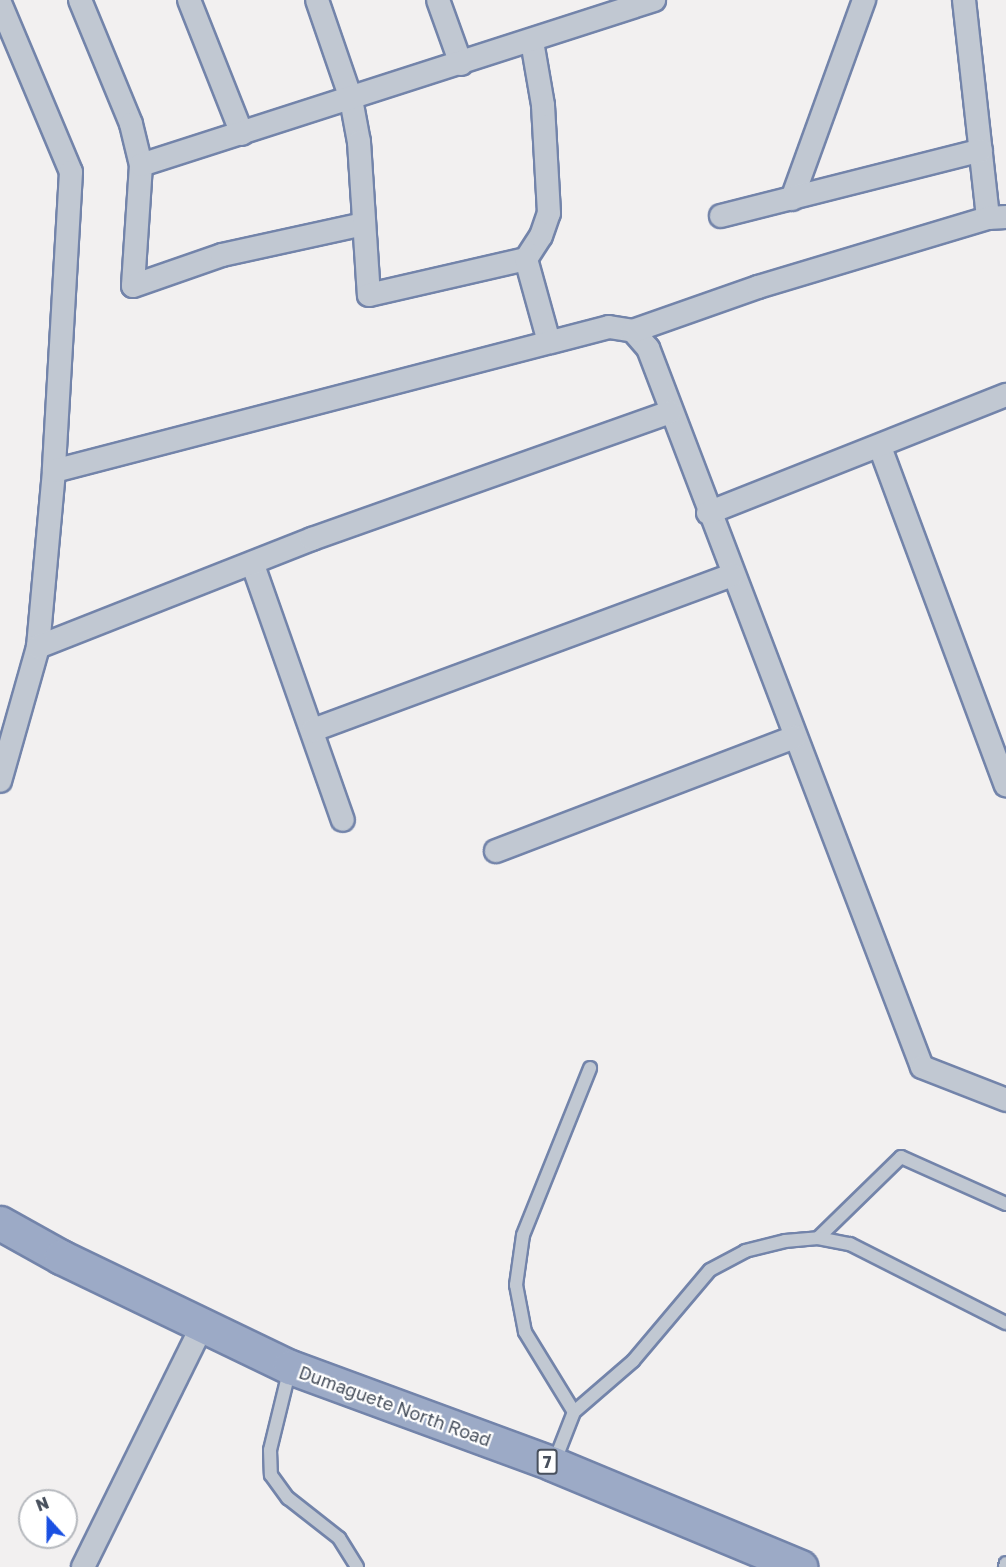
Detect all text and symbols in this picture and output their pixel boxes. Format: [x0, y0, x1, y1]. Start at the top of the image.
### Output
street label: Dumaguete North Road [296, 1361, 494, 1451]
road number: 7 [536, 1449, 558, 1475]
north arrow [18, 1489, 78, 1549]
text: N [33, 1493, 52, 1516]

